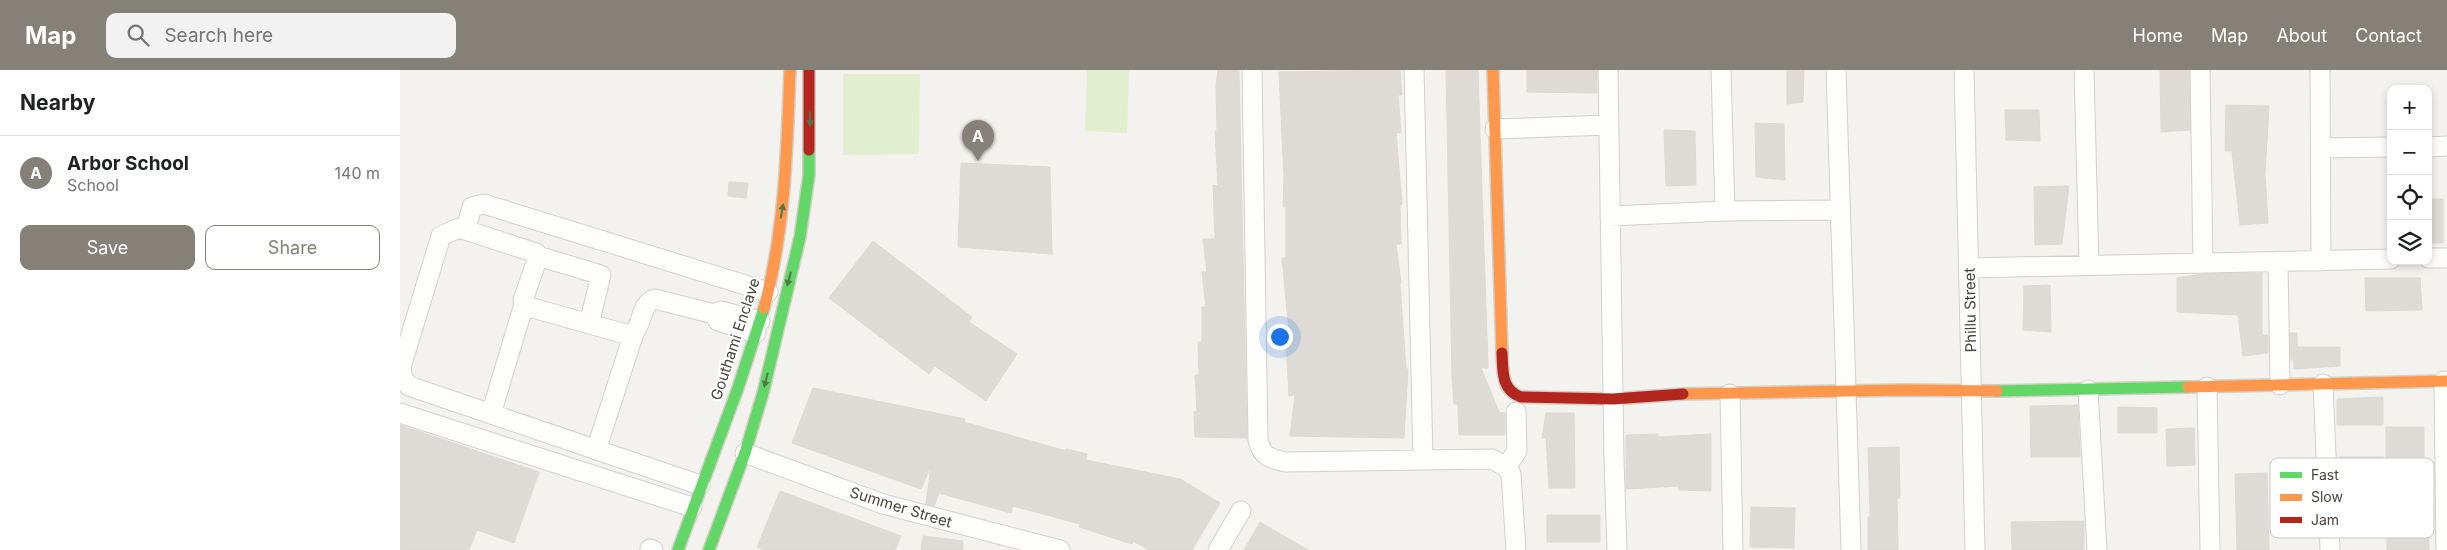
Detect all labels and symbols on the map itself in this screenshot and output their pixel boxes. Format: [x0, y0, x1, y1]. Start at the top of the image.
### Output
one-way arrow [806, 111, 814, 127]
pin: A [962, 120, 994, 161]
one-way arrow [779, 202, 787, 218]
street label: Phillu Street [1960, 267, 1980, 353]
one-way arrow [785, 272, 793, 287]
street label: Gouthami Enclave [706, 275, 764, 403]
your location [1267, 324, 1293, 350]
one-way arrow [762, 373, 770, 388]
legend [2270, 458, 2434, 538]
text: Fast [2311, 466, 2339, 483]
street label: Summer Street [848, 482, 954, 532]
text: Slow [2311, 488, 2343, 505]
text: Jam [2311, 511, 2339, 528]

